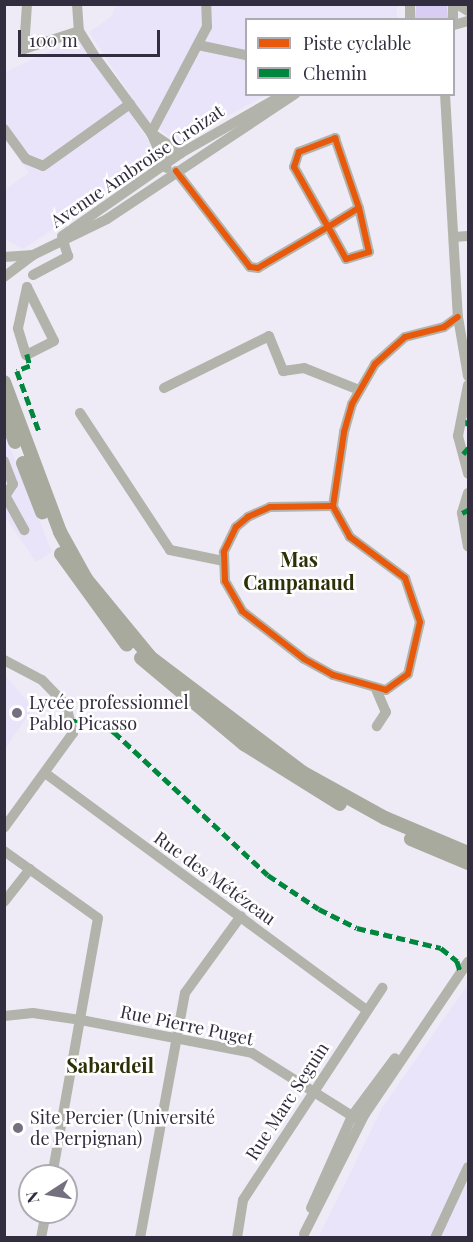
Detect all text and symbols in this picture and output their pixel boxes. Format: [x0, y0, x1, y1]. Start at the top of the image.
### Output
scale bar [21, 18, 164, 56]
legend [245, 18, 455, 96]
text: 100 m [29, 28, 78, 52]
text: Piste cyclable [303, 31, 411, 55]
text: Chemin [303, 61, 367, 85]
street label: Avenue Ambroise Croizat [46, 100, 228, 232]
district label: Mas Campanaud [243, 546, 355, 593]
place label: Lycée professionnel Pablo Picasso [29, 692, 189, 734]
marker: Lycée professionnel Pablo Picasso [10, 706, 24, 720]
street label: Rue des Métézeau [150, 827, 280, 929]
street label: Rue Pierre Puget [118, 1000, 256, 1050]
street label: Rue Marc Seguin [241, 1038, 333, 1164]
district label: Sabardeil [66, 1052, 154, 1076]
place label: Site Percier (Université de Perpignan) [30, 1107, 216, 1150]
marker: Site Percier (Université de Perpignan) [11, 1121, 25, 1135]
north arrow [18, 1164, 78, 1224]
text: N [20, 1190, 43, 1205]

